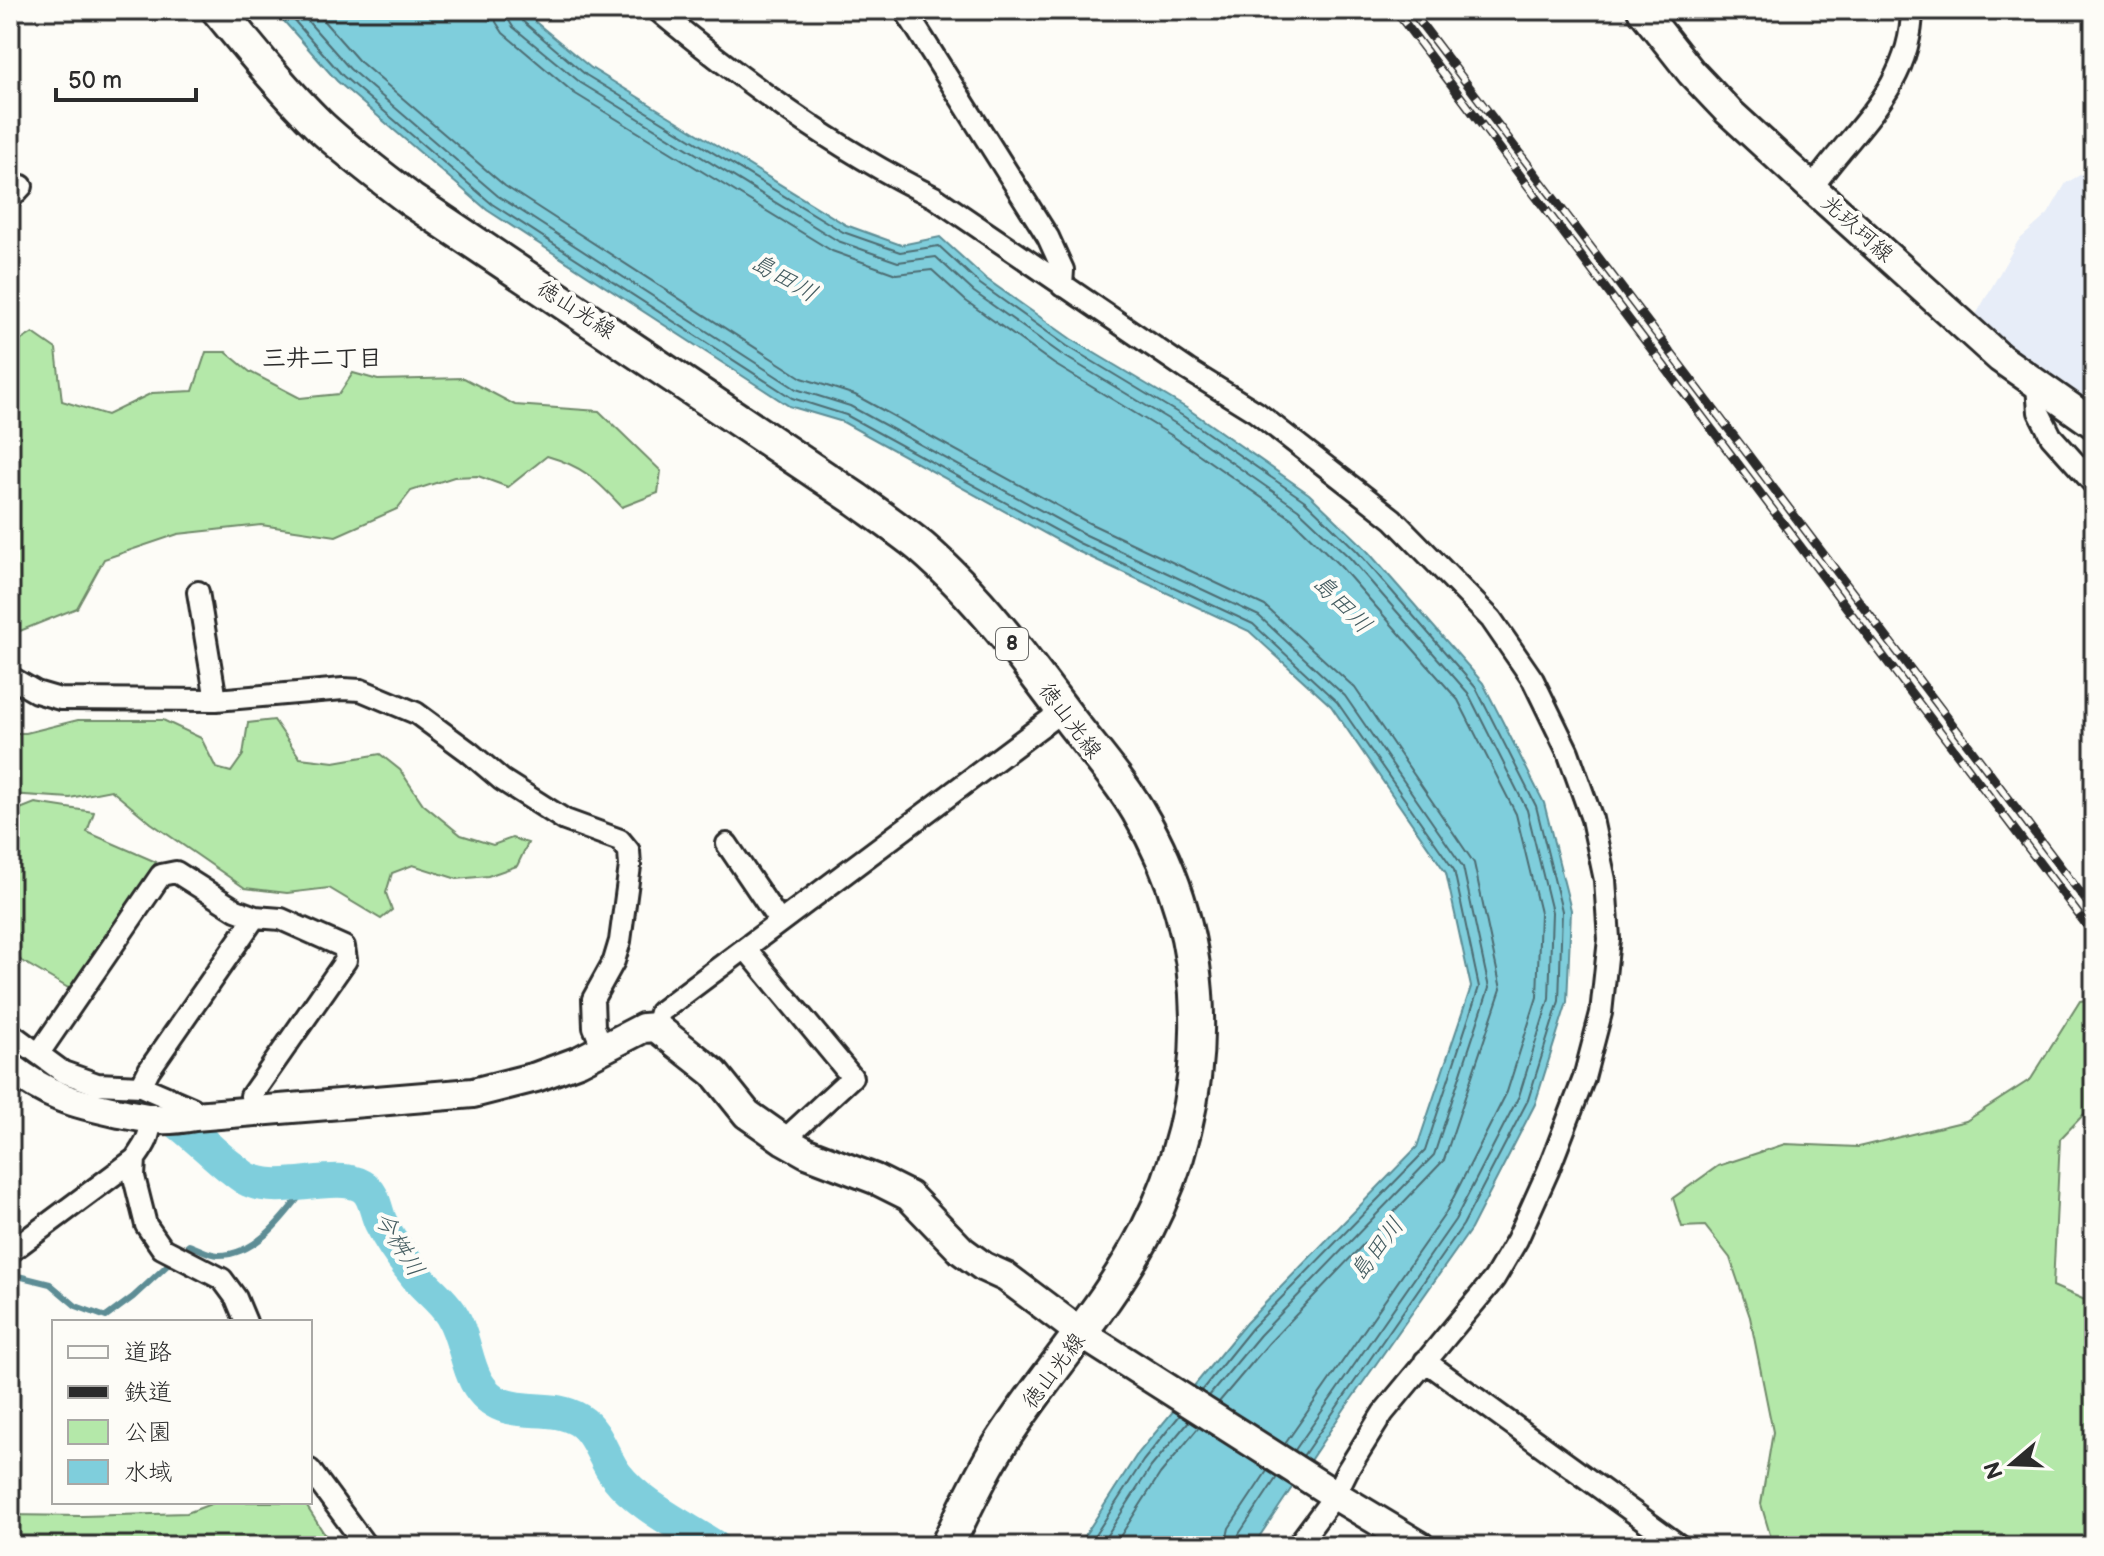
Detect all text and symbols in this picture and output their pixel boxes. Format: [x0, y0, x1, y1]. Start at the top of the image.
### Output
scale bar [56, 52, 196, 102]
text: 50 m [68, 66, 122, 95]
street label: 光玖珂線 [1815, 190, 1899, 268]
water label: 島田川 [746, 247, 822, 309]
street label: 徳山光線 [532, 275, 620, 345]
district label: 三井二丁目 [262, 344, 382, 373]
water label: 島田川 [1306, 568, 1378, 640]
road number: 8 [996, 628, 1028, 660]
street label: 徳山光線 [1033, 678, 1107, 764]
water label: 今桝川 [368, 1206, 430, 1282]
water label: 島田川 [1344, 1212, 1410, 1286]
legend [52, 1320, 312, 1504]
street label: 徳山光線 [1017, 1328, 1091, 1414]
text: 道路 [124, 1338, 172, 1367]
text: 鉄道 [124, 1378, 172, 1407]
text: 公園 [124, 1418, 172, 1447]
north arrow [1972, 1424, 2052, 1504]
text: 水域 [124, 1458, 172, 1487]
text: N [1979, 1458, 2010, 1482]

